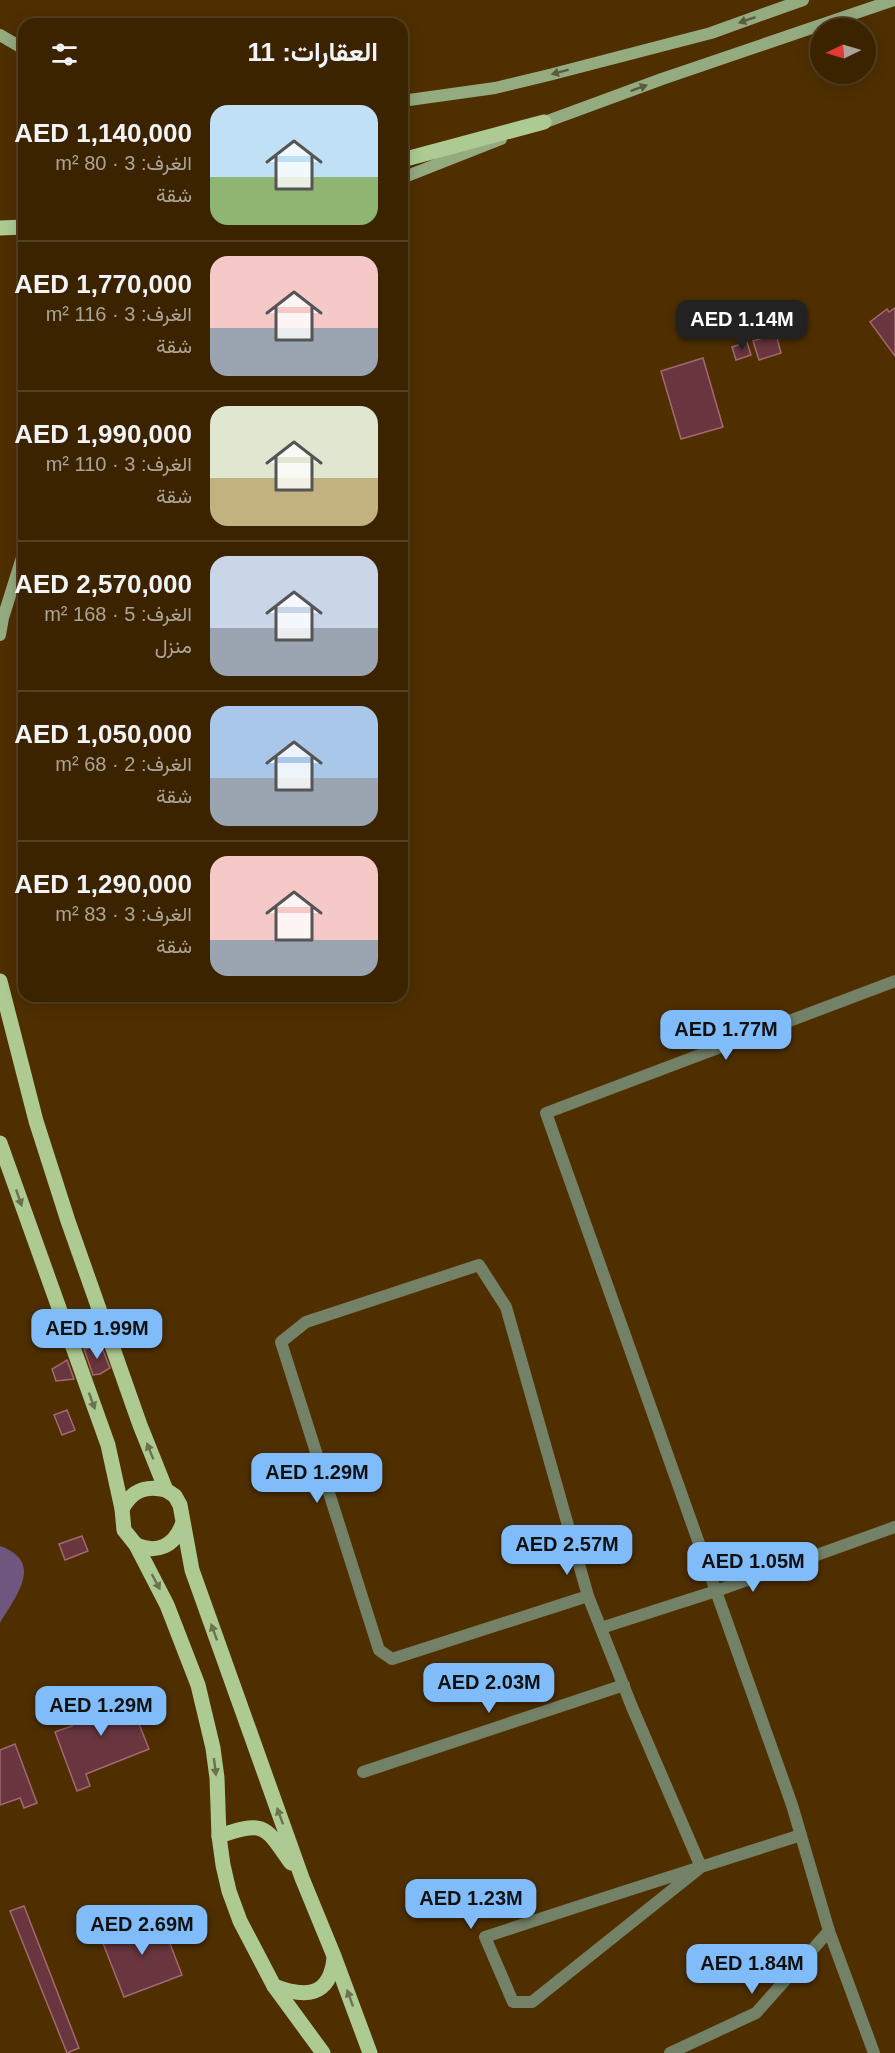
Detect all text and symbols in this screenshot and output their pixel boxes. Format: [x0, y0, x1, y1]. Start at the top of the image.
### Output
one-way arrow [738, 15, 756, 25]
north arrow [810, 18, 876, 84]
map controls [810, 18, 876, 84]
text: العقارات: 11 [247, 37, 378, 67]
icon: filters [48, 38, 81, 71]
one-way arrow [551, 68, 569, 77]
one-way arrow [630, 82, 648, 92]
text: AED 1,140,000 [14, 118, 192, 148]
icon: home [258, 129, 330, 201]
text: الغرف: 3 · 80 m² [55, 152, 192, 174]
text: شقة [156, 184, 192, 206]
text: AED 1,770,000 [14, 269, 192, 299]
icon: home [258, 280, 330, 352]
pin: AED 1.14M [673, 300, 811, 351]
text: الغرف: 3 · 116 m² [46, 303, 192, 325]
text: AED 1.14M [690, 308, 794, 330]
text: شقة [156, 335, 192, 357]
text: AED 1,990,000 [14, 419, 192, 449]
icon: home [258, 430, 330, 502]
text: الغرف: 3 · 110 m² [46, 453, 192, 475]
text: شقة [156, 485, 192, 507]
text: AED 2,570,000 [14, 569, 192, 599]
icon: home [258, 580, 330, 652]
text: الغرف: 5 · 168 m² [44, 603, 192, 625]
text: منزل [155, 635, 192, 657]
text: AED 1,050,000 [14, 719, 192, 749]
icon: home [258, 730, 330, 802]
text: الغرف: 2 · 68 m² [55, 753, 192, 775]
text: شقة [156, 785, 192, 807]
text: AED 1,290,000 [14, 869, 192, 899]
icon: home [258, 880, 330, 952]
text: الغرف: 3 · 83 m² [55, 903, 192, 925]
text: شقة [156, 935, 192, 957]
pin: AED 1.77M [657, 1010, 795, 1061]
text: AED 1.77M [674, 1018, 778, 1040]
one-way arrow [15, 1189, 25, 1207]
pin: AED 1.99M [28, 1309, 166, 1360]
text: AED 1.99M [45, 1317, 149, 1339]
one-way arrow [88, 1392, 98, 1410]
one-way arrow [145, 1442, 155, 1460]
pin: AED 1.29M [248, 1453, 386, 1504]
text: AED 1.29M [265, 1461, 369, 1483]
pin: AED 2.57M [498, 1525, 636, 1576]
text: AED 2.57M [515, 1533, 619, 1555]
pin: AED 1.05M [684, 1542, 822, 1593]
text: AED 1.05M [701, 1550, 805, 1572]
one-way arrow [151, 1574, 160, 1591]
one-way arrow [209, 1623, 219, 1641]
pin: AED 2.03M [420, 1663, 558, 1714]
text: AED 2.03M [437, 1671, 541, 1693]
pin: AED 1.29M [32, 1686, 170, 1737]
text: AED 1.29M [49, 1694, 153, 1716]
one-way arrow [211, 1757, 220, 1776]
one-way arrow [274, 1807, 284, 1825]
pin: AED 1.23M [402, 1879, 540, 1930]
text: AED 1.23M [419, 1887, 523, 1909]
pin: AED 2.69M [73, 1905, 211, 1956]
text: AED 2.69M [90, 1913, 194, 1935]
pin: AED 1.84M [683, 1944, 821, 1995]
text: AED 1.84M [700, 1952, 804, 1974]
one-way arrow [344, 1989, 354, 2007]

